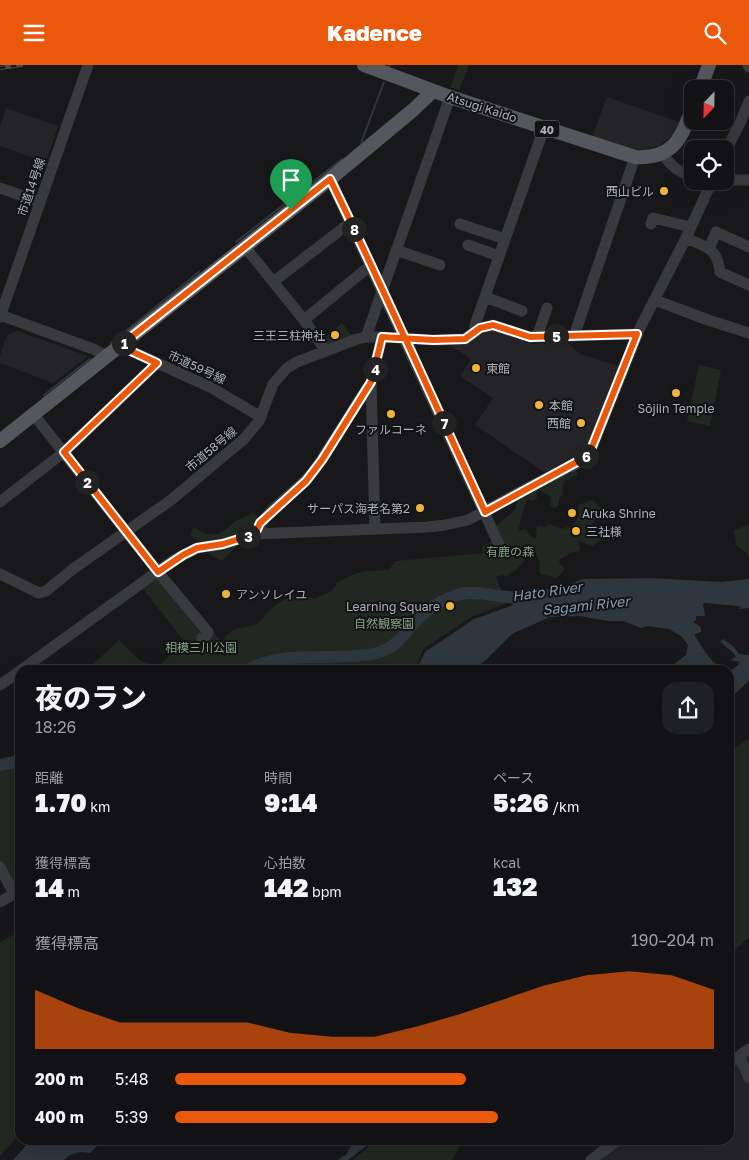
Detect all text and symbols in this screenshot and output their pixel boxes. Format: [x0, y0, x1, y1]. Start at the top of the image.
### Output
icon: menu [20, 19, 48, 47]
text: Kadence [327, 19, 422, 46]
icon: search [701, 19, 729, 47]
north arrow [684, 80, 734, 130]
map controls [684, 80, 734, 190]
street label: Atsugi Kaido [445, 89, 519, 125]
road number: 40 [534, 121, 560, 137]
button: locate [684, 140, 734, 190]
street label: 市道14号線 [14, 156, 48, 218]
pin [270, 159, 312, 210]
icon: arrive [277, 166, 305, 194]
place label: 西山ビル [606, 184, 654, 199]
marker: 西山ビル [658, 185, 670, 197]
pin: 8 [342, 217, 366, 241]
text: 8 [350, 221, 359, 238]
pin: 5 [544, 323, 568, 349]
place label: 三王三柱神社 [253, 328, 325, 343]
text: 5 [552, 328, 561, 345]
marker: 三王三柱神社 [329, 329, 341, 341]
pin: 1 [112, 331, 136, 355]
text: 1 [121, 335, 128, 352]
street label: 市道59号線 [166, 347, 228, 387]
pin: 4 [362, 357, 388, 381]
text: 4 [371, 361, 380, 378]
place label: 東館 [486, 361, 510, 376]
marker: 東館 [470, 362, 482, 374]
marker: Sōjiin Temple [670, 387, 682, 399]
place label: 本館 [549, 398, 573, 413]
marker: 本館 [533, 399, 545, 411]
place label: Sōjiin Temple [638, 401, 714, 416]
marker: ファルコーネ [385, 408, 397, 420]
pin: 7 [432, 411, 456, 435]
text: 7 [441, 415, 448, 432]
place label: 西館 [547, 416, 571, 431]
marker: 西館 [575, 417, 587, 429]
place label: ファルコーネ [355, 422, 427, 437]
street label: 市道58号線 [182, 423, 240, 475]
pin: 6 [574, 443, 598, 469]
text: 6 [582, 448, 591, 465]
pin: 2 [74, 469, 100, 495]
text: 2 [83, 474, 92, 491]
place label: サーパス海老名第2 [307, 501, 410, 516]
marker: サーパス海老名第2 [414, 502, 426, 514]
place label: Aruka Shrine [582, 506, 656, 521]
marker: Aruka Shrine [566, 507, 578, 519]
pin: 3 [236, 523, 260, 549]
place label: 三社様 [586, 524, 622, 539]
marker: 三社様 [570, 525, 582, 537]
text: 3 [244, 528, 253, 545]
park label: 有鹿の森 [486, 544, 534, 559]
water label: Hato River [511, 577, 586, 604]
place label: アンソレイユ [236, 587, 307, 602]
marker: アンソレイユ [220, 588, 232, 600]
water label: Sagami River [542, 592, 633, 618]
place label: Learning Square [346, 599, 440, 614]
marker: Learning Square [444, 600, 456, 612]
park label: 自然観察園 [354, 616, 414, 631]
park label: 相模三川公園 [165, 640, 237, 655]
text: 夜のラン [35, 681, 147, 714]
button: share [662, 682, 714, 734]
text: 18:26 [35, 717, 76, 737]
text: 距離 [35, 769, 63, 786]
text: 時間 [264, 769, 292, 786]
text: ペース [493, 769, 534, 786]
text: 1.70 [35, 787, 87, 818]
text: 9:14 [264, 787, 318, 818]
text: 5:26 [493, 787, 549, 818]
text: km [87, 798, 110, 815]
text: /km [549, 798, 579, 815]
text: 獲得標高 [35, 854, 91, 871]
text: 心拍数 [264, 854, 306, 871]
text: kcal [493, 854, 521, 871]
text: 132 [493, 871, 537, 902]
text: 14 [35, 872, 64, 903]
text: 142 [264, 872, 309, 903]
text: m [64, 883, 80, 900]
text: bpm [309, 883, 342, 900]
text: 190–204 m [631, 930, 714, 950]
text: 獲得標高 [35, 933, 99, 953]
text: 200 m [35, 1069, 84, 1089]
text: 5:48 [115, 1069, 149, 1089]
text: 400 m [35, 1107, 84, 1127]
text: 5:39 [115, 1107, 148, 1127]

